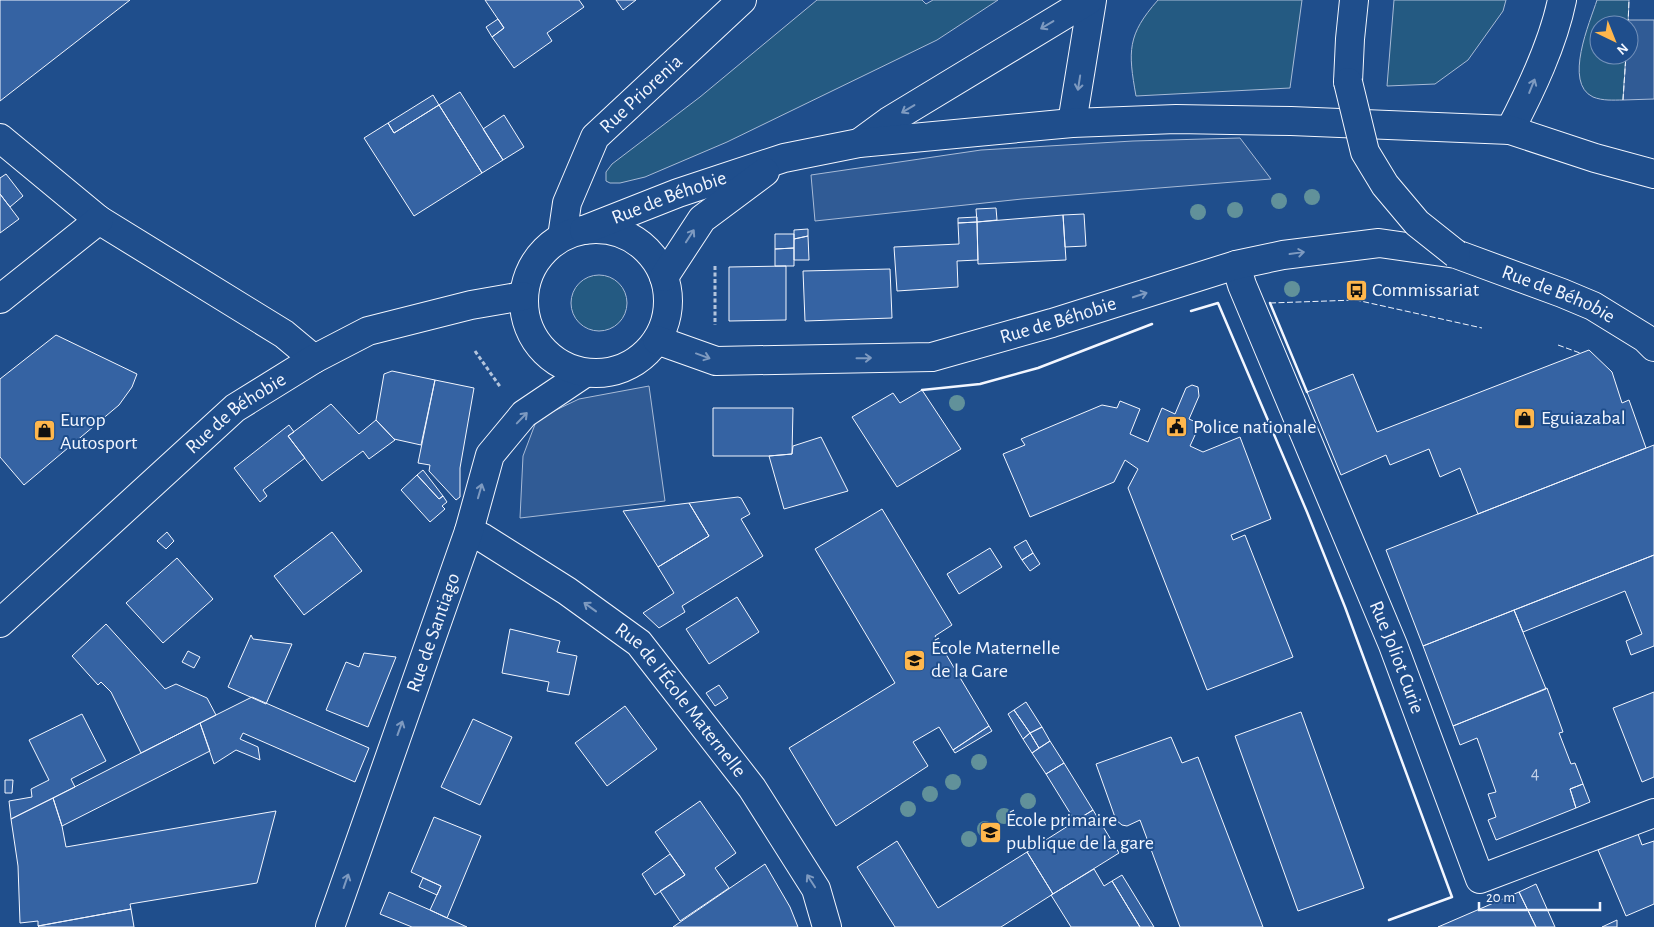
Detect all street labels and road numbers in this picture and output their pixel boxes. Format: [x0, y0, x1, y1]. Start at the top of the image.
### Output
street label: Rue Priorenia [596, 51, 686, 137]
street label: Rue de Béhobie [609, 168, 729, 228]
street label: Rue de Béhobie [1499, 262, 1619, 327]
street label: Rue de Béhobie [998, 293, 1119, 347]
street label: Rue de Béhobie [182, 369, 289, 458]
street label: Rue de Santiago [403, 570, 463, 695]
street label: Rue Joliot Curie [1366, 598, 1428, 716]
street label: Rue de l'École Maternelle [611, 619, 750, 781]

